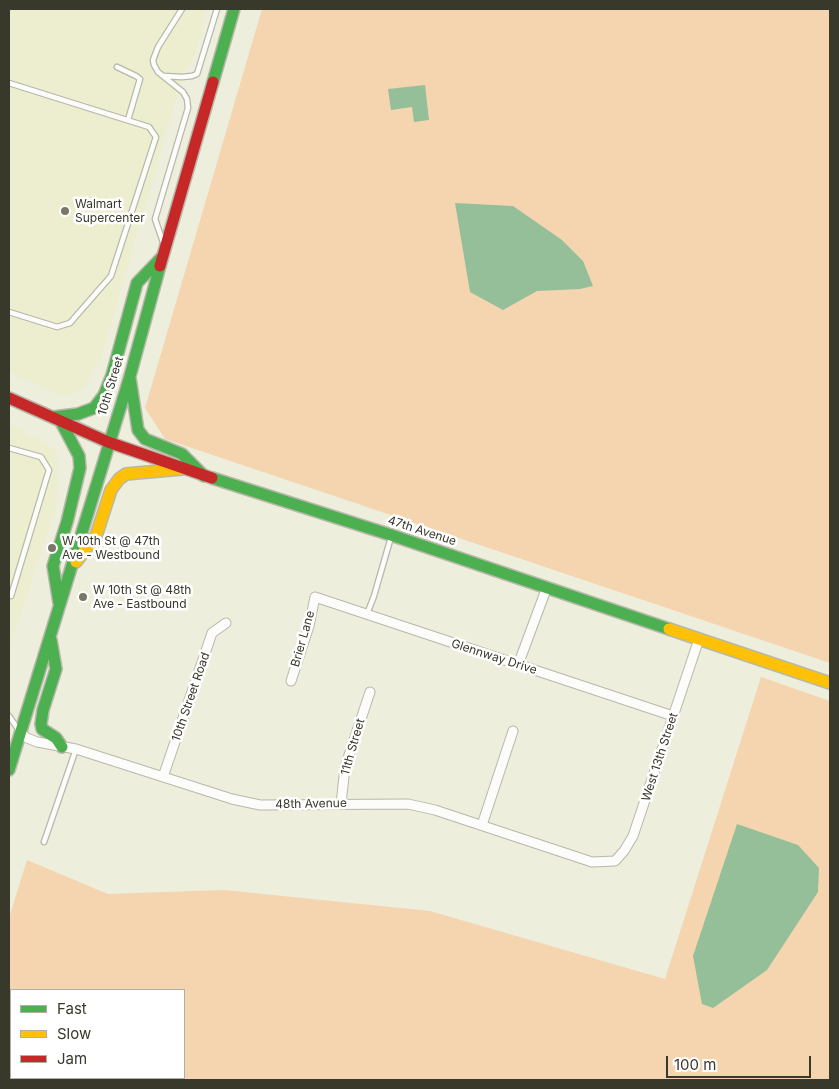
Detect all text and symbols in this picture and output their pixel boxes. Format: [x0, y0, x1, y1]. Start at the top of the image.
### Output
place label: Walmart Supercenter [75, 197, 145, 225]
marker: Walmart Supercenter [59, 205, 71, 217]
street label: 10th Street [95, 355, 127, 417]
street label: 47th Avenue [386, 513, 458, 549]
place label: W 10th St @ 47th Ave - Westbound [62, 534, 160, 562]
marker: W 10th St @ 47th Ave - Westbound [46, 542, 58, 554]
place label: W 10th St @ 48th Ave - Eastbound [93, 583, 191, 611]
marker: W 10th St @ 48th Ave - Eastbound [77, 591, 89, 603]
street label: Brier Lane [288, 609, 318, 669]
street label: Glennway Drive [449, 636, 539, 678]
street label: 10th Street Road [169, 651, 213, 743]
street label: West 13th Street [639, 711, 681, 803]
street label: 11th Street [338, 717, 368, 777]
street label: 48th Avenue [275, 796, 347, 812]
legend [10, 989, 185, 1079]
text: Fast [57, 999, 87, 1018]
text: Slow [57, 1024, 91, 1043]
scale bar [669, 1046, 814, 1078]
text: Jam [57, 1049, 87, 1068]
text: 100 m [674, 1055, 716, 1074]

